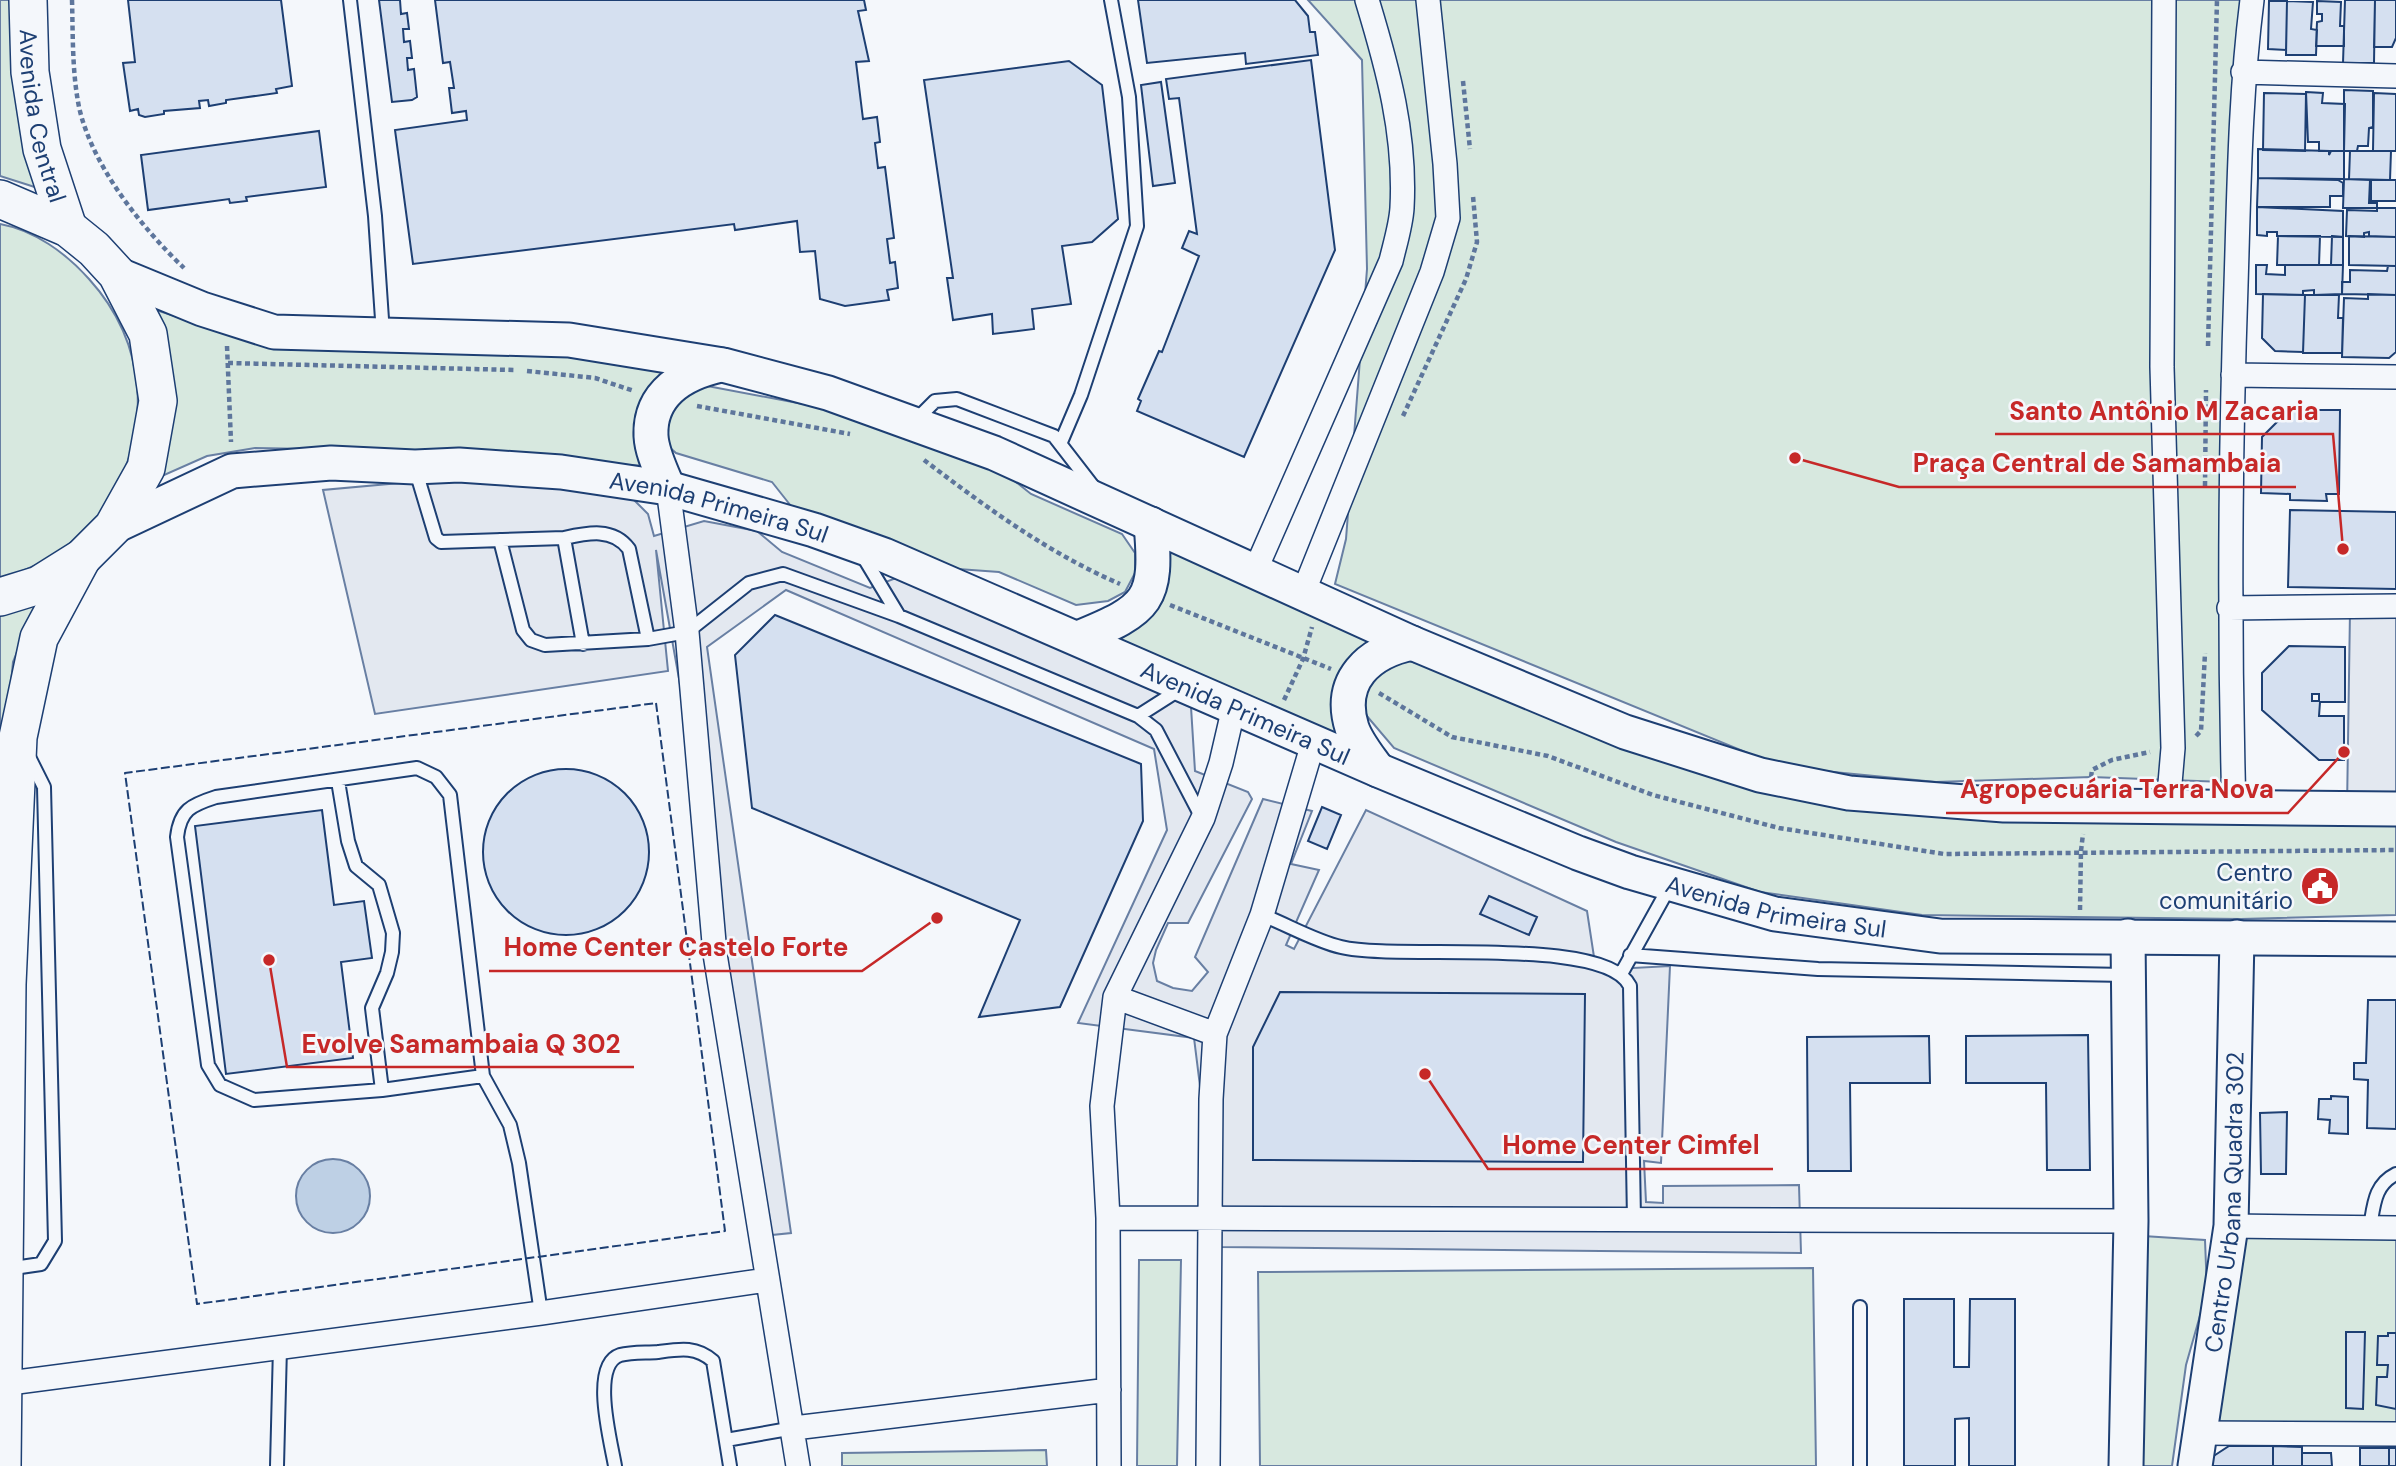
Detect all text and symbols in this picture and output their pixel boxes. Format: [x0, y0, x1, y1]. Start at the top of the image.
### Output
street label: Avenida Central [13, 29, 74, 206]
callout: Santo Antônio M Zacaria [1995, 387, 2333, 434]
text: Santo Antônio M Zacaria [2009, 394, 2319, 428]
callout: Praça Central de Samambaia [1899, 440, 2296, 487]
text: Praça Central de Samambaia [1913, 446, 2281, 480]
street label: Avenida Primeira Sul [607, 464, 833, 549]
street label: Avenida Primeira Sul [1136, 653, 1355, 772]
callout: Agropecuária Terra Nova [1946, 766, 2288, 813]
text: Agropecuária Terra Nova [1960, 772, 2274, 806]
place label: Centro comunitário [2159, 857, 2293, 916]
public building icon: Centro comunitário [2299, 865, 2341, 907]
street label: Avenida Primeira Sul [1662, 868, 1888, 944]
callout: Home Center Castelo Forte [489, 924, 862, 971]
text: Home Center Castelo Forte [503, 930, 849, 964]
callout: Evolve Samambaia Q 302 [287, 1020, 634, 1067]
text: Evolve Samambaia Q 302 [301, 1027, 621, 1061]
street label: Centro Urbana Quadra 302 [2197, 1051, 2250, 1355]
callout: Home Center Cimfel [1488, 1122, 1773, 1169]
text: Home Center Cimfel [1502, 1128, 1760, 1162]

